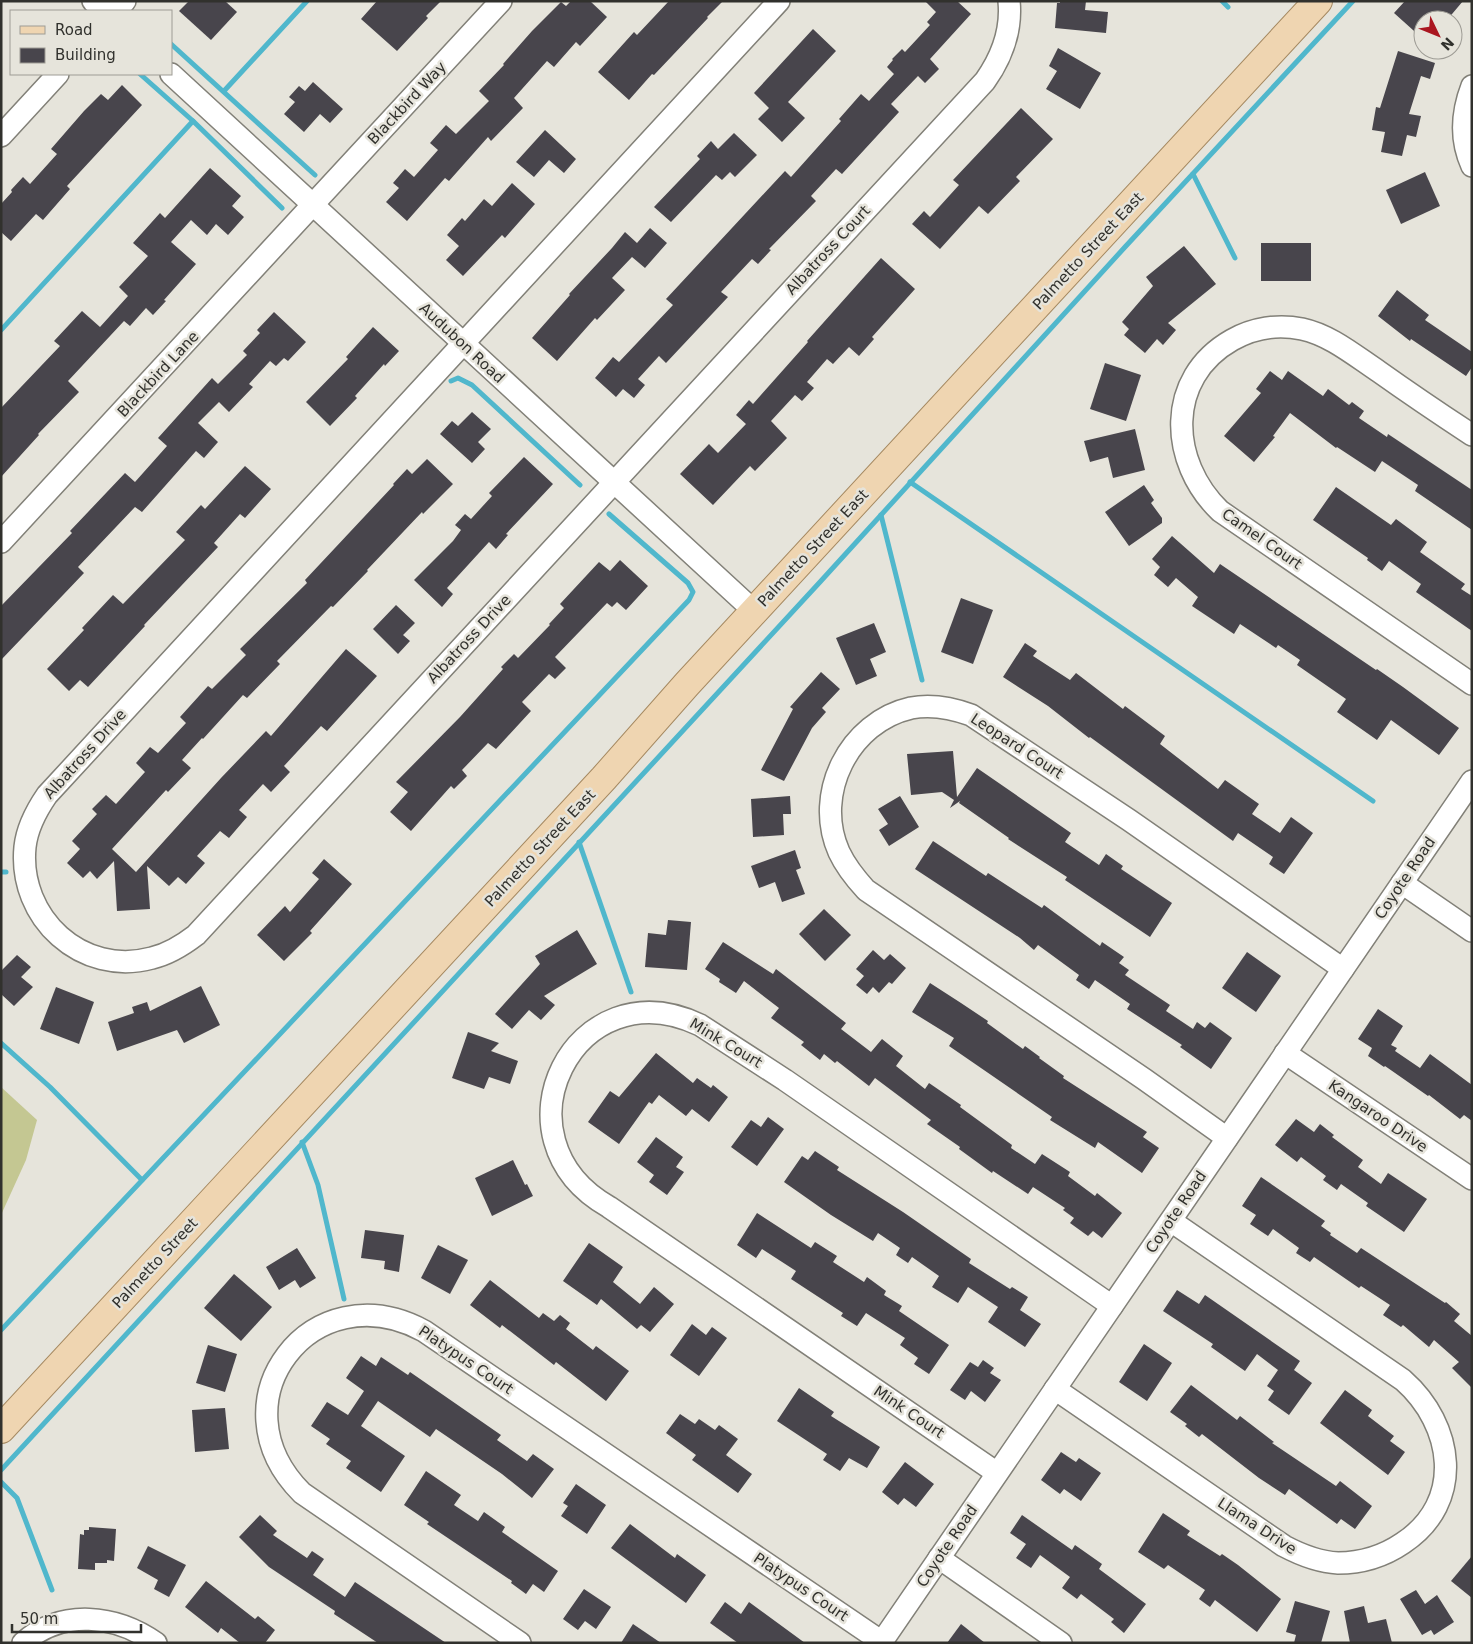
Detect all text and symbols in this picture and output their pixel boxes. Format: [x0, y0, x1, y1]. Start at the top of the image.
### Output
legend [10, 10, 172, 75]
north arrow [1413, 10, 1463, 60]
text: Road [55, 21, 93, 39]
text: N [1438, 34, 1457, 54]
text: Building [55, 46, 116, 64]
street label: Blackbird Way [364, 58, 450, 148]
street label: Palmetto Street East [1029, 188, 1147, 313]
street label: Albatross Court [782, 201, 874, 298]
street label: Audubon Road [416, 299, 508, 387]
street label: Blackbird Lane [114, 327, 202, 421]
street label: Palmetto Street East [754, 485, 872, 610]
street label: Camel Court [1218, 505, 1306, 573]
street label: Albatross Drive [423, 591, 515, 687]
street label: Albatross Drive [40, 705, 130, 803]
street label: Leopard Court [967, 709, 1067, 783]
street label: Palmetto Street East [481, 785, 599, 910]
street label: Coyote Road [1371, 833, 1439, 923]
street label: Mink Court [687, 1014, 766, 1072]
street label: Kangaroo Drive [1325, 1076, 1431, 1156]
street label: Coyote Road [1142, 1167, 1210, 1257]
street label: Palmetto Street [109, 1214, 202, 1312]
street label: Platypus Court [415, 1322, 517, 1398]
street label: Mink Court [870, 1382, 948, 1442]
street label: Llama Drive [1214, 1494, 1300, 1558]
street label: Coyote Road [913, 1501, 981, 1591]
street label: Platypus Court [750, 1549, 852, 1625]
scale bar [12, 1602, 141, 1634]
text: 50 m [20, 1610, 58, 1628]

